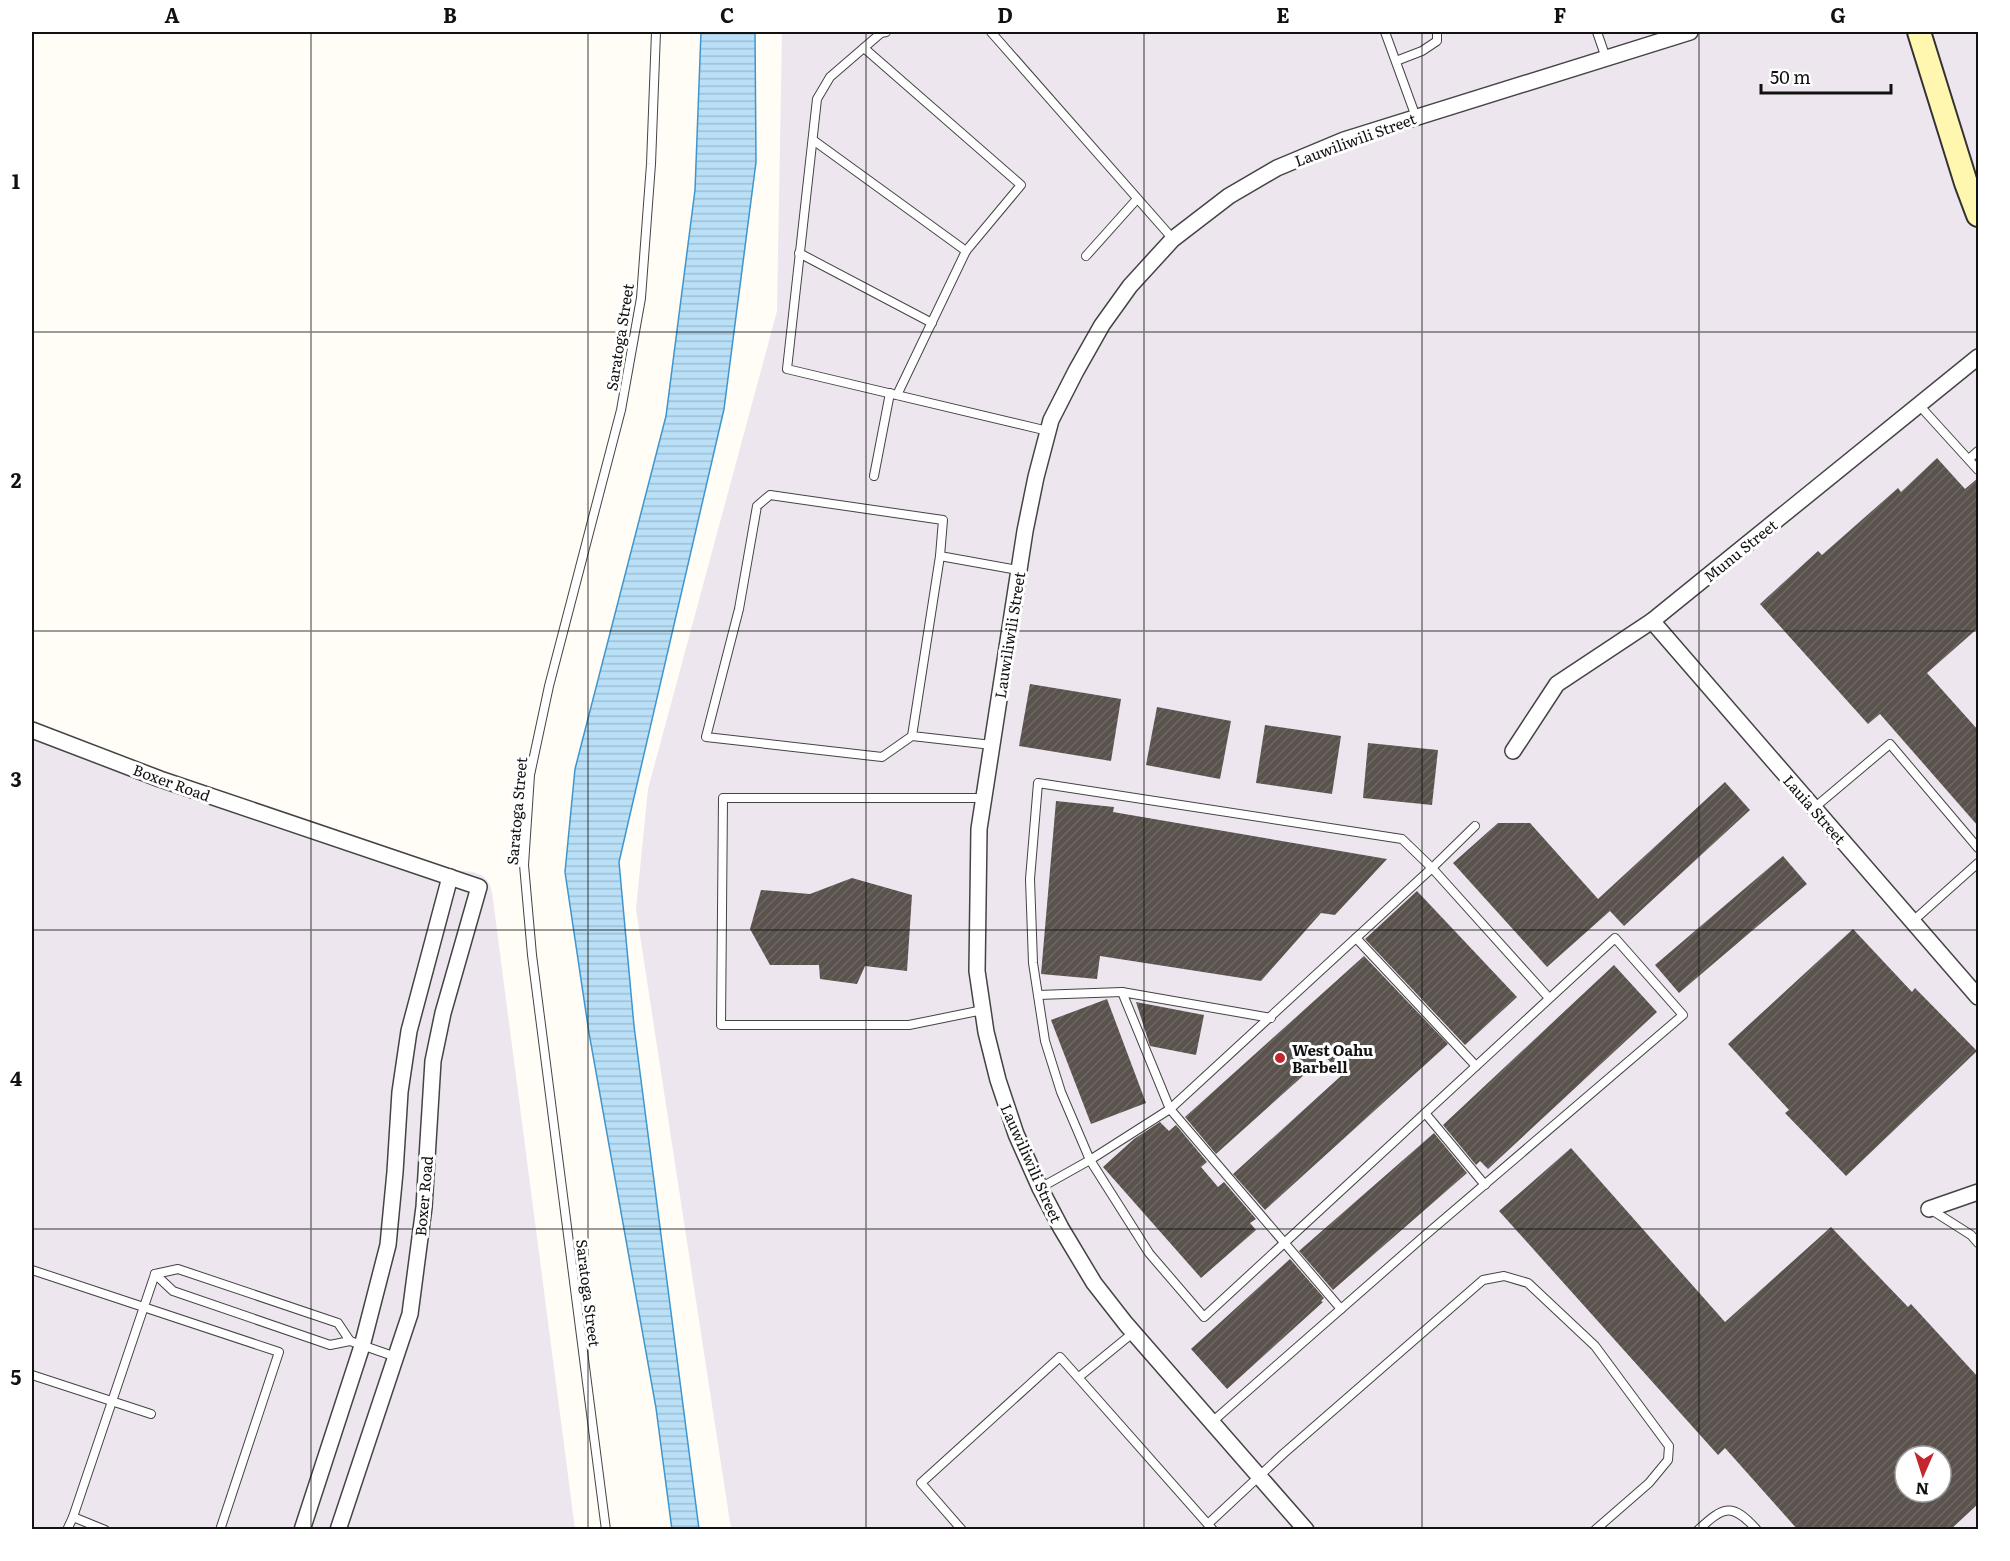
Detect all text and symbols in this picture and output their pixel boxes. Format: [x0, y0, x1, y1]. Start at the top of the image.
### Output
text: A [164, 0, 180, 29]
text: B [443, 0, 457, 29]
text: C [720, 0, 734, 29]
text: D [997, 0, 1013, 29]
text: E [1276, 0, 1290, 29]
text: F [1554, 0, 1567, 29]
text: G [1830, 0, 1846, 29]
scale bar [1761, 57, 1892, 95]
text: 50 m [1770, 63, 1811, 90]
street label: Lauwiliwili Street [1291, 106, 1419, 172]
text: 1 [12, 165, 20, 195]
street label: Saratoga Street [599, 282, 639, 392]
text: 2 [11, 464, 22, 494]
street label: Munu Street [1698, 513, 1782, 587]
street label: Lauwiliwili Street [988, 570, 1030, 700]
street label: Saratoga Street [500, 756, 532, 866]
street label: Boxer Road [130, 757, 214, 807]
text: 3 [10, 763, 22, 793]
street label: Lauia Street [1778, 769, 1852, 849]
place label: West Oahu Barbell [1292, 1038, 1373, 1078]
marker: West Oahu Barbell [1273, 1051, 1287, 1065]
text: 4 [10, 1062, 22, 1092]
street label: Lauwiliwili Street [995, 1100, 1069, 1226]
street label: Boxer Road [408, 1155, 438, 1237]
street label: Saratoga Street [571, 1238, 607, 1348]
text: 5 [11, 1361, 22, 1391]
north arrow [1893, 1444, 1953, 1504]
text: N [1915, 1478, 1930, 1502]

